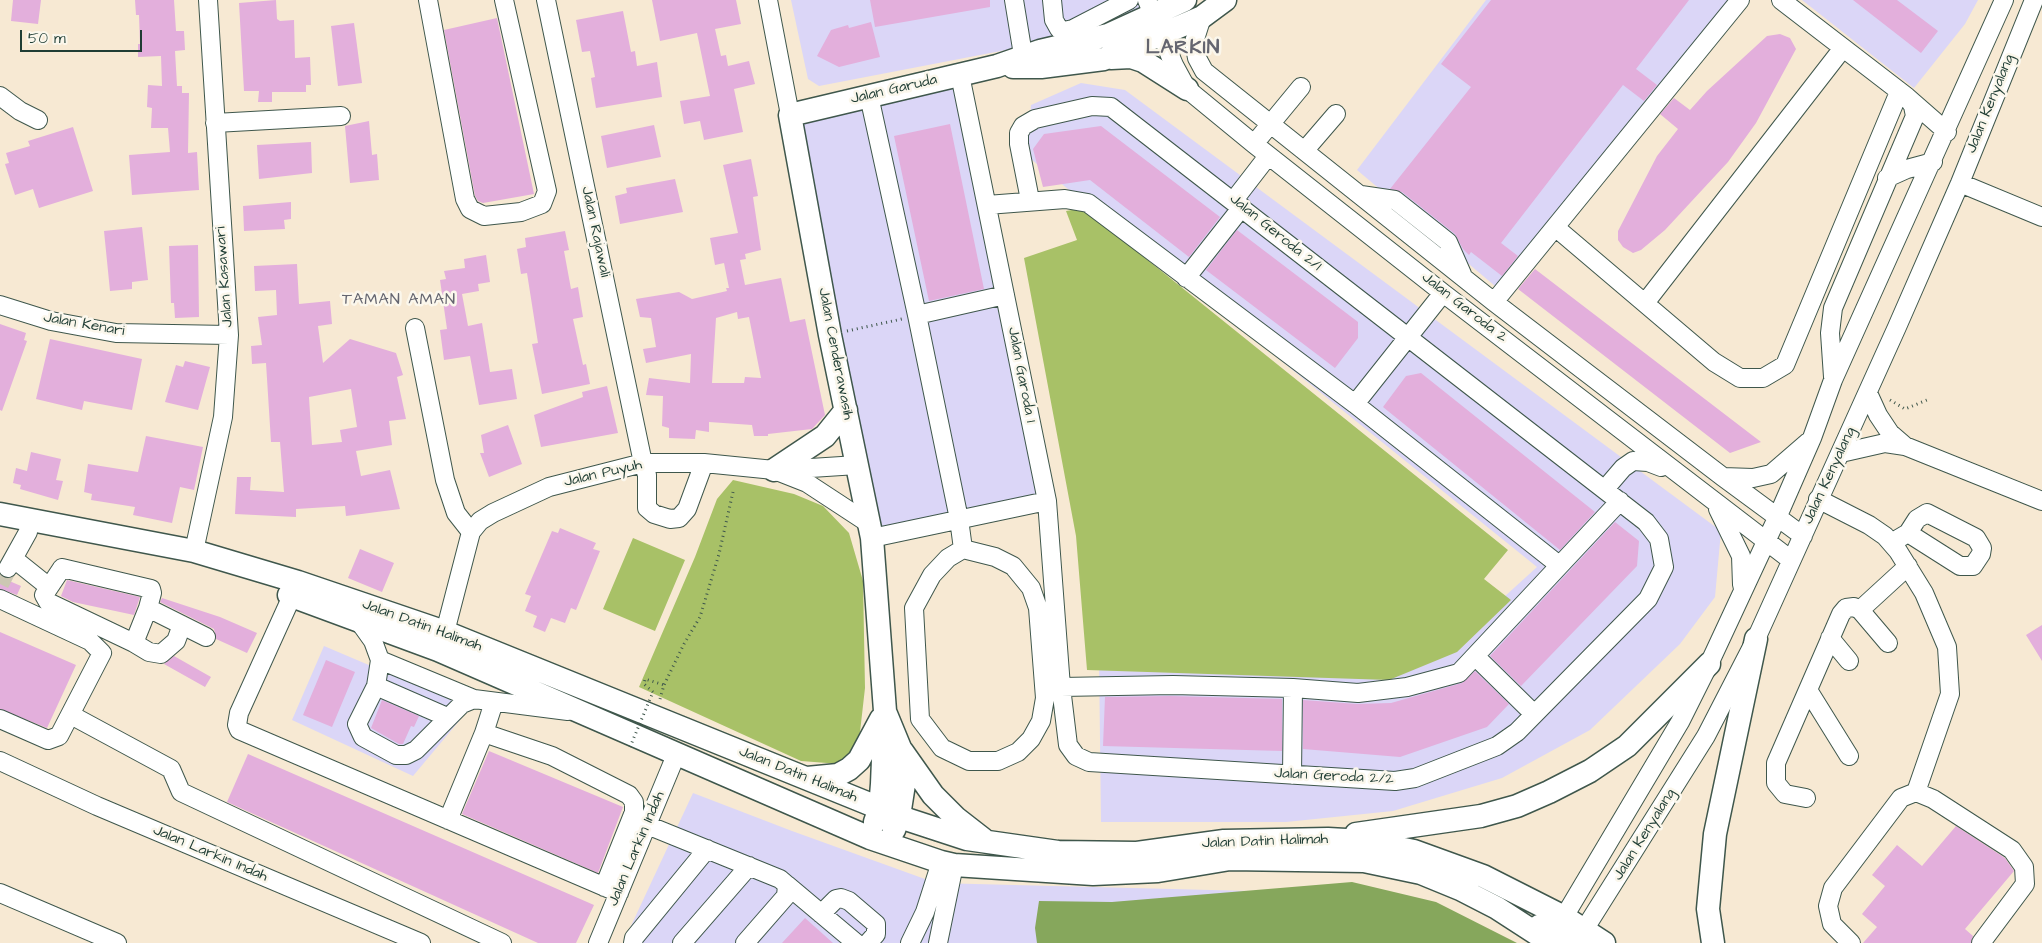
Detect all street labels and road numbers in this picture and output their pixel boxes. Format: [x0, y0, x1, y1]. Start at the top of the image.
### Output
street label: Jalan Kenyalang [1963, 52, 2019, 156]
street label: Jalan Garuda [849, 71, 939, 109]
street label: Jalan Rajawali [577, 185, 613, 279]
street label: Jalan Geroda 2/1 [1225, 190, 1325, 276]
street label: Jalan Kasawari [212, 226, 238, 328]
street label: Jalan Garoda 2 [1418, 269, 1510, 347]
street label: Jalan Cenderawasih [813, 287, 857, 421]
street label: Jalan Kenari [42, 309, 126, 341]
street label: Jalan Garoda 1 [1003, 326, 1039, 424]
street label: Jalan Kenyalang [1800, 425, 1860, 527]
street label: Jalan Puyuh [562, 456, 644, 492]
street label: Jalan Datin Halimah [360, 596, 484, 656]
street label: Jalan Datin Halimah [736, 743, 860, 807]
street label: Jalan Geroda 2/2 [1274, 765, 1394, 789]
street label: Jalan Kenyalang [1610, 786, 1680, 884]
street label: Jalan Larkin Indah [605, 789, 669, 909]
street label: Jalan Larkin Indah [150, 822, 270, 886]
street label: Jalan Datin Halimah [1202, 831, 1328, 853]

